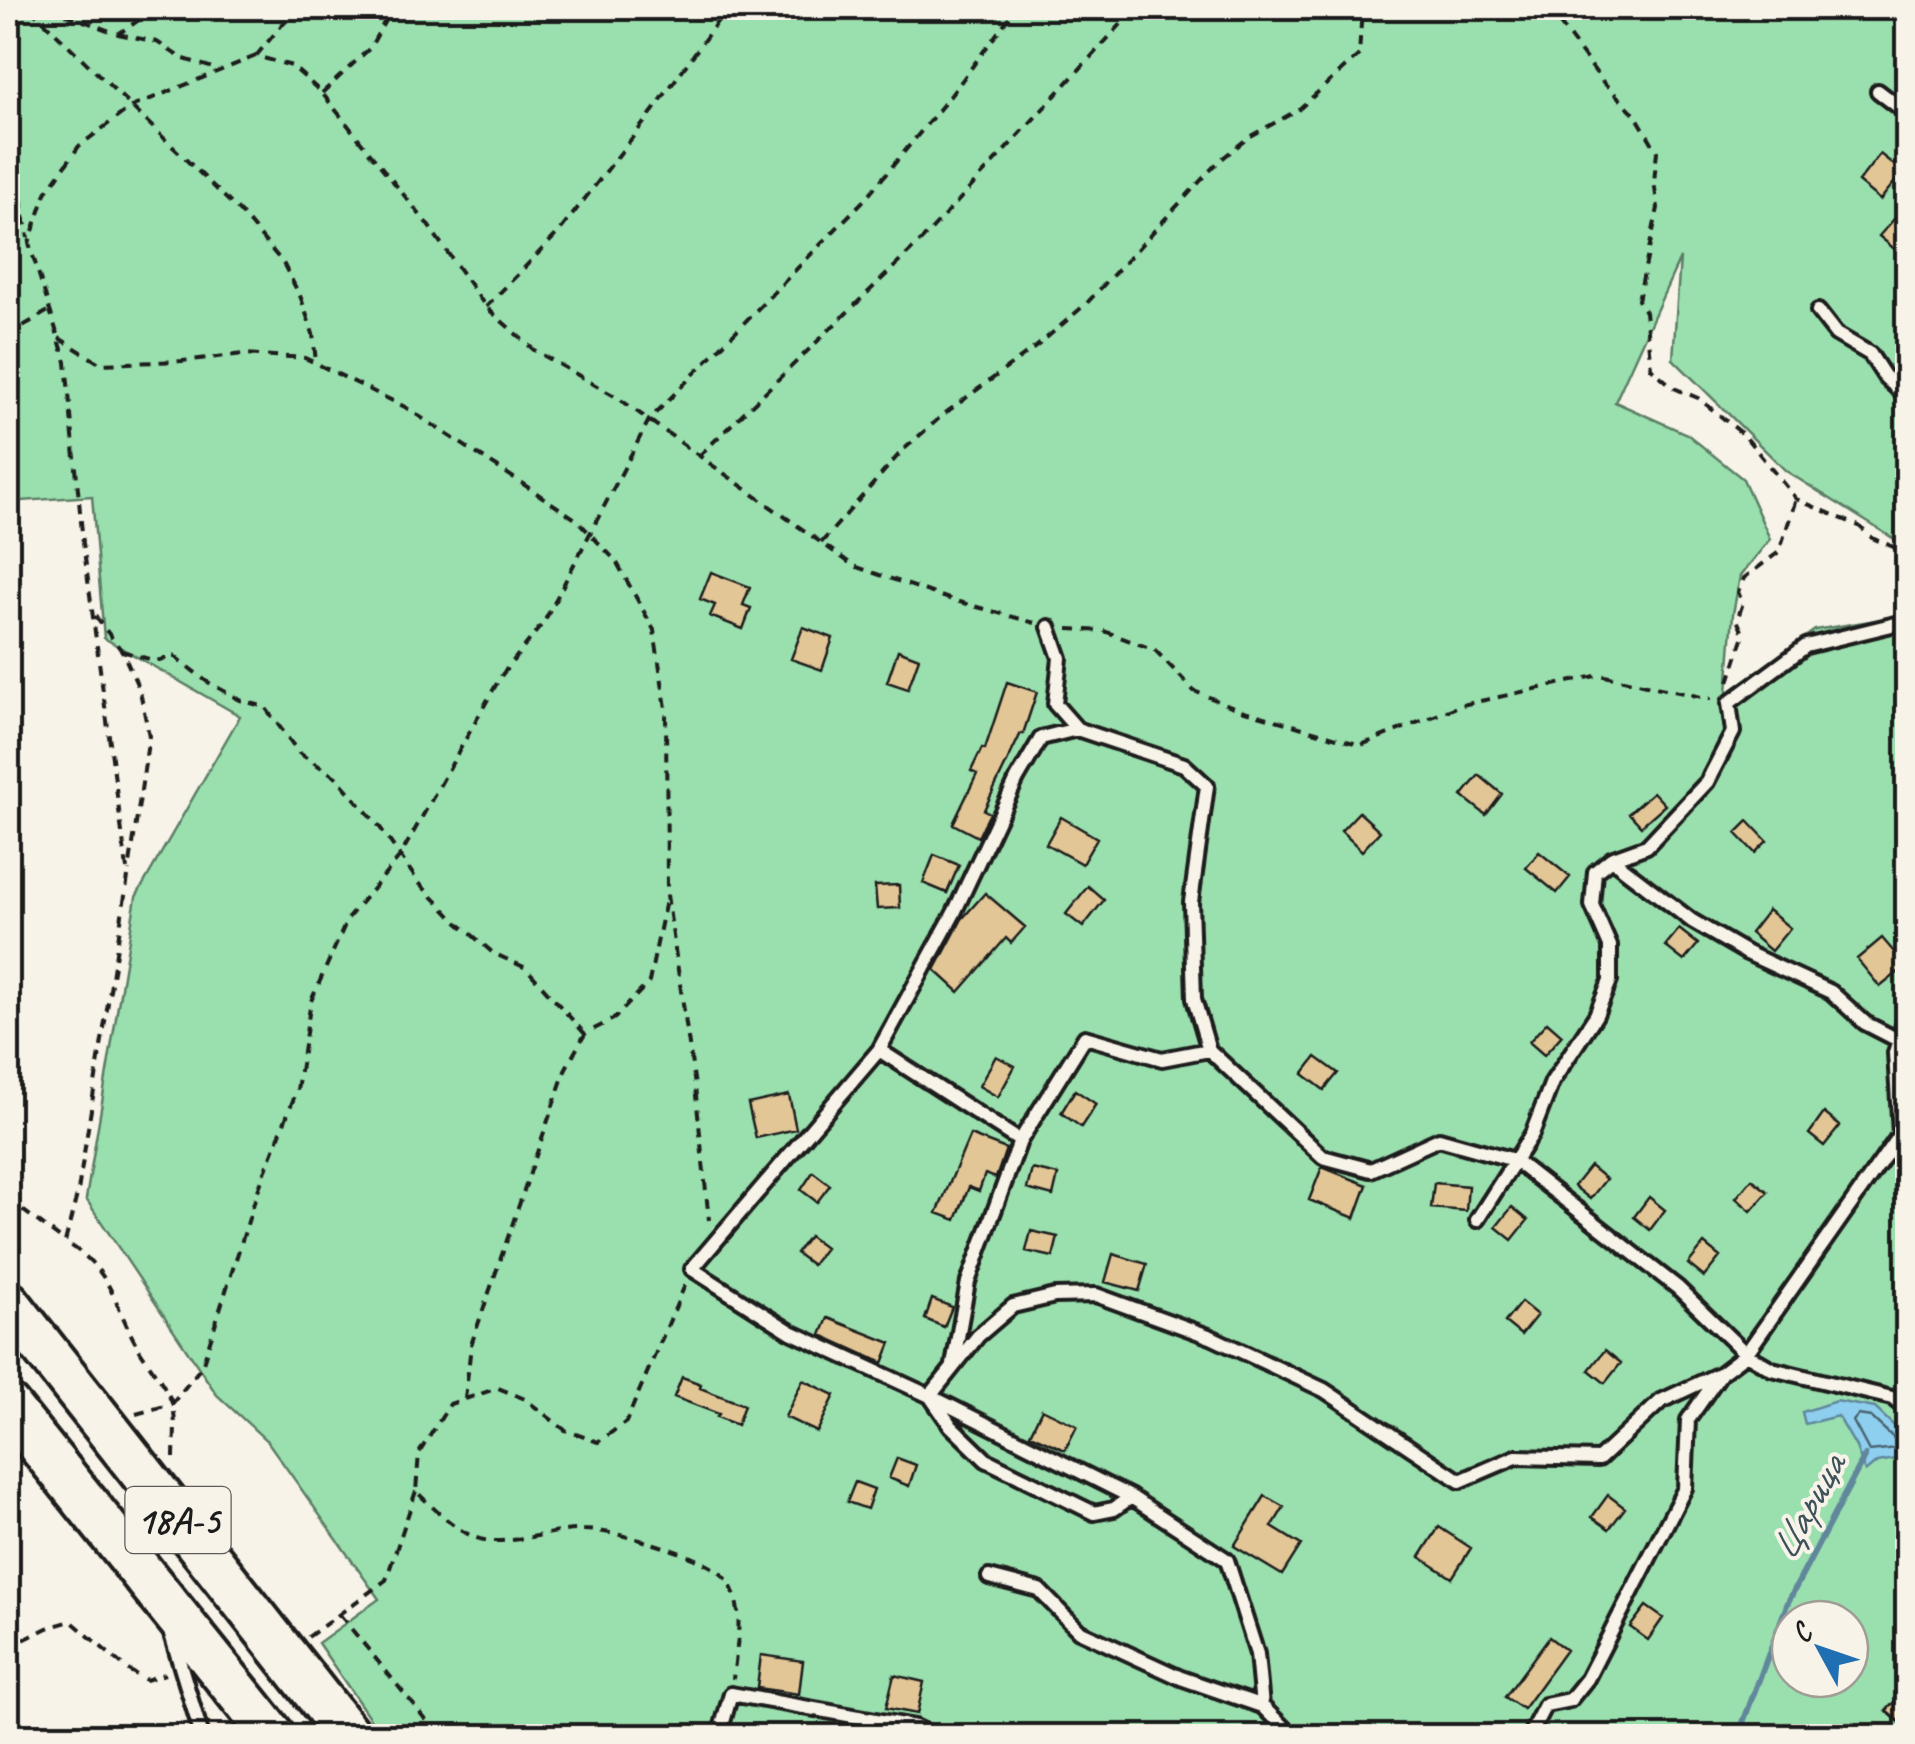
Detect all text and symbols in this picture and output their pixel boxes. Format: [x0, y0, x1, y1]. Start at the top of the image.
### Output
water label: Царица [1756, 1441, 1860, 1569]
road number: 18А-5 [126, 1487, 230, 1553]
north arrow [1770, 1599, 1870, 1699]
text: С [1783, 1614, 1821, 1650]

